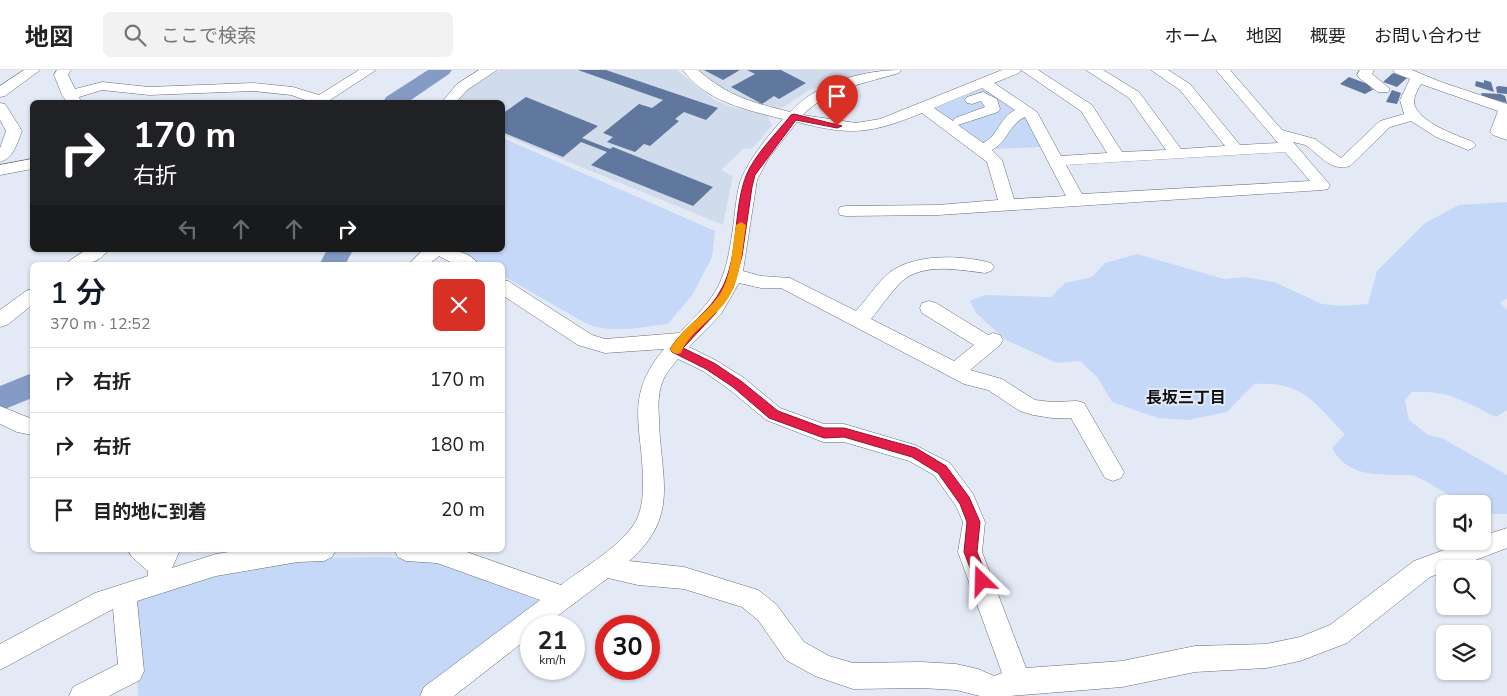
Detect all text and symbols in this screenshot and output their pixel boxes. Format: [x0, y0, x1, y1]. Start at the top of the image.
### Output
search box [103, 12, 453, 57]
text: 地図 [25, 21, 73, 53]
icon: search [121, 21, 149, 49]
text: ここで検索 [161, 23, 256, 49]
text: ホーム [1165, 24, 1218, 48]
text: 地図 [1246, 24, 1282, 48]
text: 概要 [1310, 24, 1346, 48]
text: お問い合わせ [1374, 24, 1482, 48]
pin [816, 75, 858, 126]
icon: arrive [823, 82, 851, 110]
text: 170 m [133, 112, 236, 159]
icon: right [50, 120, 115, 185]
text: 右折 [133, 161, 177, 191]
icon: left [174, 215, 202, 243]
icon: ahead [227, 215, 255, 243]
icon: ahead [280, 215, 308, 243]
icon: right [333, 215, 361, 243]
text: 1 分 [50, 273, 106, 314]
button: close [433, 279, 485, 331]
text: 370 m · 12:52 [50, 313, 151, 335]
icon: right [50, 366, 78, 394]
text: 170 m [430, 367, 485, 393]
text: 右折 [93, 369, 131, 395]
district label: 長坂三丁目 [1146, 387, 1226, 409]
icon: right [50, 431, 78, 459]
text: 180 m [430, 432, 485, 458]
text: 右折 [93, 434, 131, 460]
map controls [1436, 495, 1491, 680]
button: sound [1436, 495, 1491, 550]
icon: arrive [50, 496, 78, 524]
text: 20 m [441, 497, 485, 523]
text: 目的地に到着 [93, 499, 207, 525]
position arrow [955, 554, 1007, 606]
button: search [1436, 560, 1491, 615]
speed limit sign: 30 [595, 615, 660, 680]
text: 21 [537, 624, 568, 658]
button: layers [1436, 625, 1491, 680]
text: km/h [539, 652, 566, 668]

